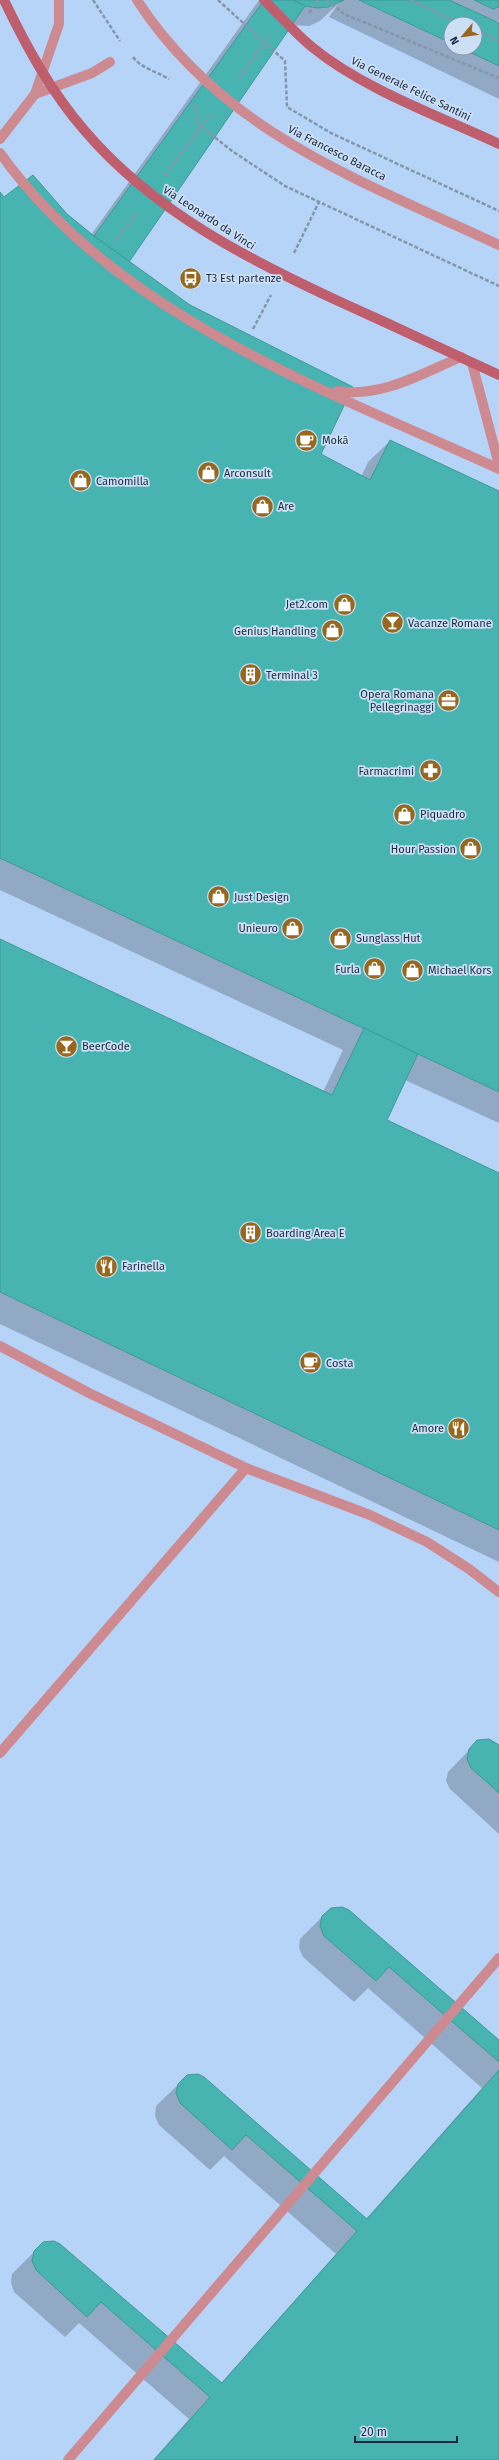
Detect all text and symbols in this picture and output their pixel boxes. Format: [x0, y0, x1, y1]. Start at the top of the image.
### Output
north arrow [443, 16, 483, 56]
text: N [447, 34, 462, 47]
street label: Via Generale Felice Santini [349, 54, 473, 124]
street label: Via Francesco Baracca [286, 123, 388, 183]
street label: Via Leonardo da Vinci [160, 183, 258, 253]
bus stop icon: T3 Est partenze [178, 265, 204, 291]
place label: T3 Est partenze [206, 272, 282, 285]
cafe icon: Mokā [294, 427, 320, 453]
place label: Mokā [322, 434, 348, 447]
shop icon: Arconsult [196, 460, 222, 486]
place label: Arconsult [224, 467, 271, 480]
shop icon: Camomilla [68, 468, 94, 494]
place label: Camomilla [96, 475, 149, 488]
shop icon: Are [250, 493, 276, 519]
place label: Are [278, 500, 294, 513]
shop icon: Jet2.com [331, 591, 357, 617]
place label: Jet2.com [286, 598, 328, 611]
bar icon: Vacanze Romane [380, 610, 406, 636]
place label: Vacanze Romane [408, 617, 492, 630]
shop icon: Genius Handling [319, 618, 345, 644]
place label: Genius Handling [234, 625, 316, 638]
building icon: Terminal 3 [237, 662, 263, 688]
place label: Terminal 3 [266, 669, 318, 682]
office icon: Opera Romana Pellegrinaggi [436, 687, 462, 713]
place label: Opera Romana Pellegrinaggi [360, 688, 434, 714]
pharmacy icon: Farmacrimi [417, 758, 443, 784]
place label: Farmacrimi [358, 765, 414, 778]
shop icon: Piquadro [391, 801, 417, 827]
place label: Piquadro [420, 808, 465, 821]
shop icon: Hour Passion [458, 836, 484, 862]
place label: Hour Passion [391, 843, 456, 856]
shop icon: Just Design [206, 884, 232, 910]
place label: Just Design [234, 891, 289, 904]
shop icon: Unieuro [280, 915, 306, 941]
place label: Unieuro [238, 922, 278, 935]
shop icon: Sunglass Hut [328, 925, 354, 951]
place label: Sunglass Hut [356, 932, 421, 945]
shop icon: Furla [362, 956, 388, 982]
shop icon: Michael Kors [400, 957, 426, 983]
place label: Furla [335, 963, 360, 976]
place label: Michael Kors [428, 964, 491, 977]
bar icon: BeerCode [53, 1033, 79, 1059]
place label: BeerCode [82, 1040, 130, 1053]
building icon: Boarding Area E [237, 1220, 263, 1246]
place label: Boarding Area E [266, 1227, 345, 1240]
restaurant icon: Farinella [94, 1253, 120, 1279]
place label: Farinella [122, 1260, 165, 1273]
cafe icon: Costa [297, 1350, 323, 1376]
place label: Costa [326, 1357, 353, 1370]
restaurant icon: Amore [446, 1415, 472, 1441]
place label: Amore [412, 1422, 444, 1435]
scale bar [355, 2418, 457, 2444]
text: 20 m [361, 2425, 387, 2439]

